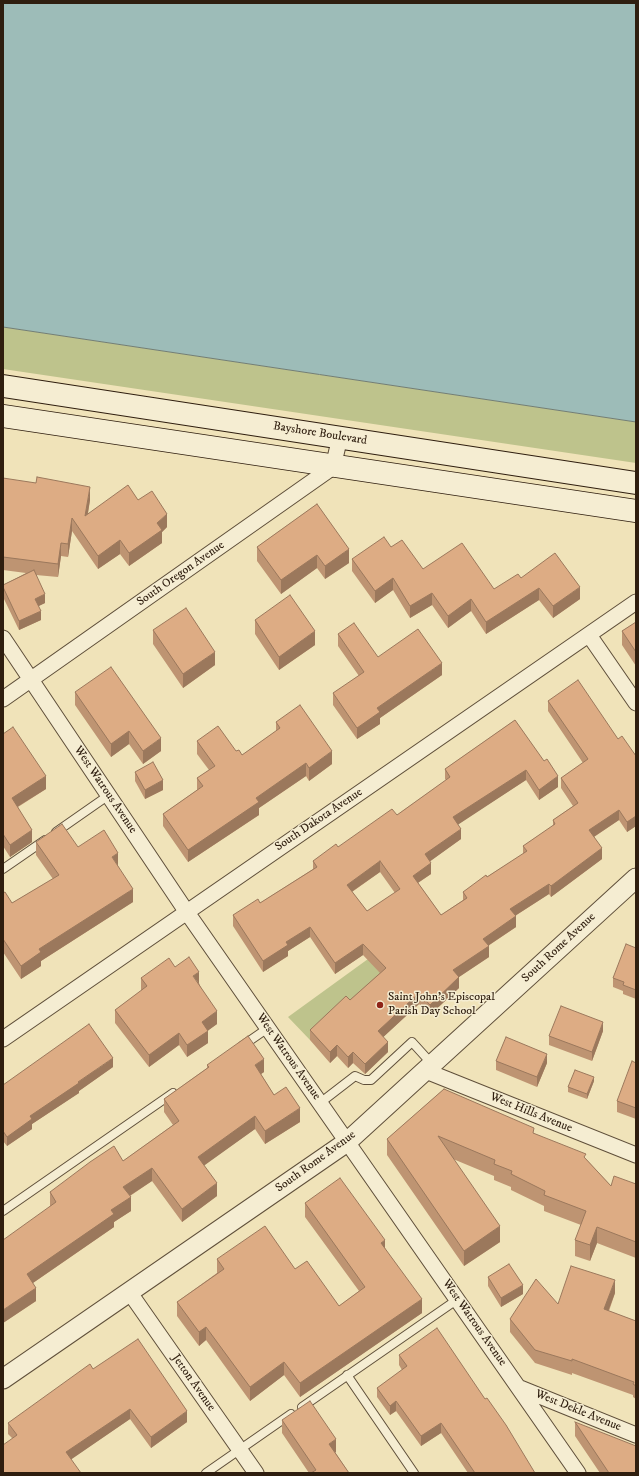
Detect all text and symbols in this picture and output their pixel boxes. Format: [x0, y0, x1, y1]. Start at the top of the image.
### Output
street label: Bayshore Boulevard [272, 419, 368, 449]
street label: South Oregon Avenue [134, 538, 228, 610]
street label: West Watrous Avenue [70, 744, 140, 836]
street label: South Dakota Avenue [273, 785, 365, 855]
street label: South Rome Avenue [519, 910, 599, 986]
place label: Saint John's Episcopal Parish Day School [388, 991, 495, 1019]
marker: Saint John's Episcopal Parish Day School [375, 1000, 385, 1010]
street label: West Watrous Avenue [253, 1011, 323, 1103]
street label: West Hills Avenue [488, 1090, 574, 1136]
street label: South Rome Avenue [273, 1128, 359, 1196]
street label: West Watrous Avenue [439, 1277, 509, 1369]
street label: Jetton Avenue [168, 1352, 218, 1414]
street label: West Dekle Avenue [533, 1387, 623, 1435]

